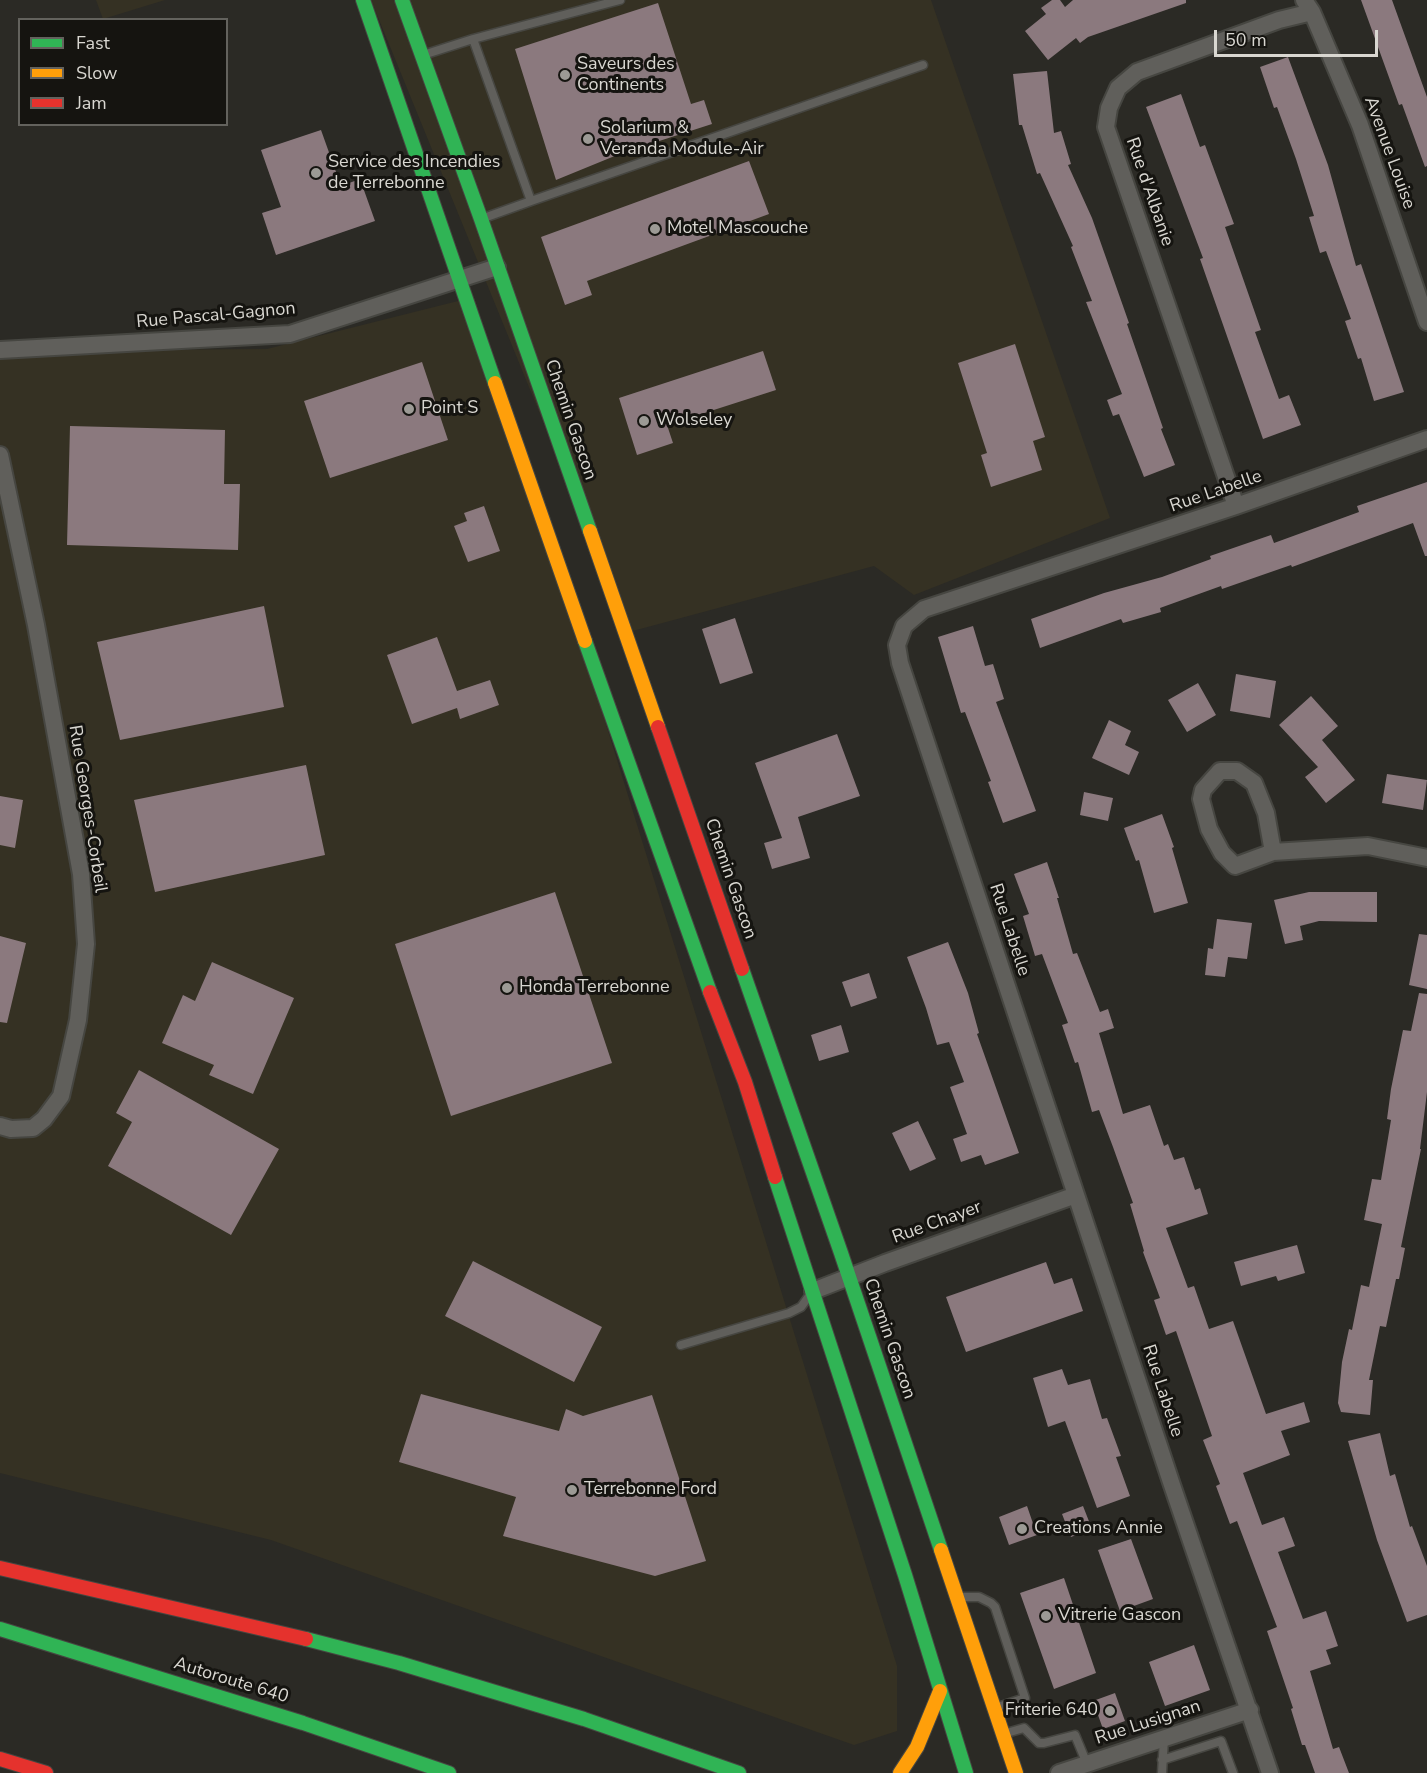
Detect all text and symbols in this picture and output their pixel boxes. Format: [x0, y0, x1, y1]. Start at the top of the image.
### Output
legend [18, 18, 228, 126]
scale bar [1217, 18, 1380, 56]
text: 50 m [1225, 28, 1267, 52]
text: Fast [76, 31, 110, 55]
place label: Saveurs des Continents [577, 54, 675, 97]
text: Slow [76, 61, 117, 85]
marker: Saveurs des Continents [558, 68, 572, 82]
text: Jam [76, 91, 107, 115]
street label: Avenue Louise [1359, 94, 1419, 212]
place label: Solarium & Veranda Module-Air [600, 118, 764, 160]
marker: Solarium & Veranda Module-Air [581, 132, 595, 146]
street label: Rue d'Albanie [1120, 135, 1178, 249]
place label: Service des Incendies de Terrebonne [328, 152, 500, 195]
marker: Service des Incendies de Terrebonne [309, 166, 323, 180]
place label: Motel Mascouche [667, 218, 808, 240]
marker: Motel Mascouche [648, 222, 662, 236]
street label: Rue Pascal-Gagnon [135, 298, 297, 334]
street label: Chemin Gascon [539, 357, 601, 483]
place label: Point S [421, 398, 478, 420]
marker: Point S [402, 402, 416, 416]
place label: Wolseley [656, 410, 732, 432]
marker: Wolseley [637, 414, 651, 428]
street label: Rue Labelle [1167, 466, 1265, 518]
street label: Rue Georges-Corbeil [63, 724, 111, 894]
street label: Chemin Gascon [699, 816, 761, 942]
street label: Rue Labelle [984, 881, 1034, 979]
place label: Honda Terrebonne [519, 977, 670, 999]
marker: Honda Terrebonne [500, 981, 514, 995]
street label: Rue Chayer [889, 1197, 985, 1249]
street label: Chemin Gascon [858, 1276, 920, 1402]
street label: Rue Labelle [1137, 1342, 1187, 1440]
place label: Terrebonne Ford [584, 1479, 717, 1501]
marker: Terrebonne Ford [565, 1483, 579, 1497]
place label: Creations Annie [1034, 1518, 1163, 1540]
marker: Creations Annie [1015, 1522, 1029, 1536]
place label: Vitrerie Gascon [1058, 1605, 1181, 1627]
marker: Vitrerie Gascon [1039, 1609, 1053, 1623]
street label: Autoroute 640 [171, 1653, 291, 1709]
street label: Rue Lusignan [1093, 1696, 1203, 1750]
place label: Friterie 640 [1005, 1700, 1098, 1722]
marker: Friterie 640 [1103, 1704, 1117, 1718]

